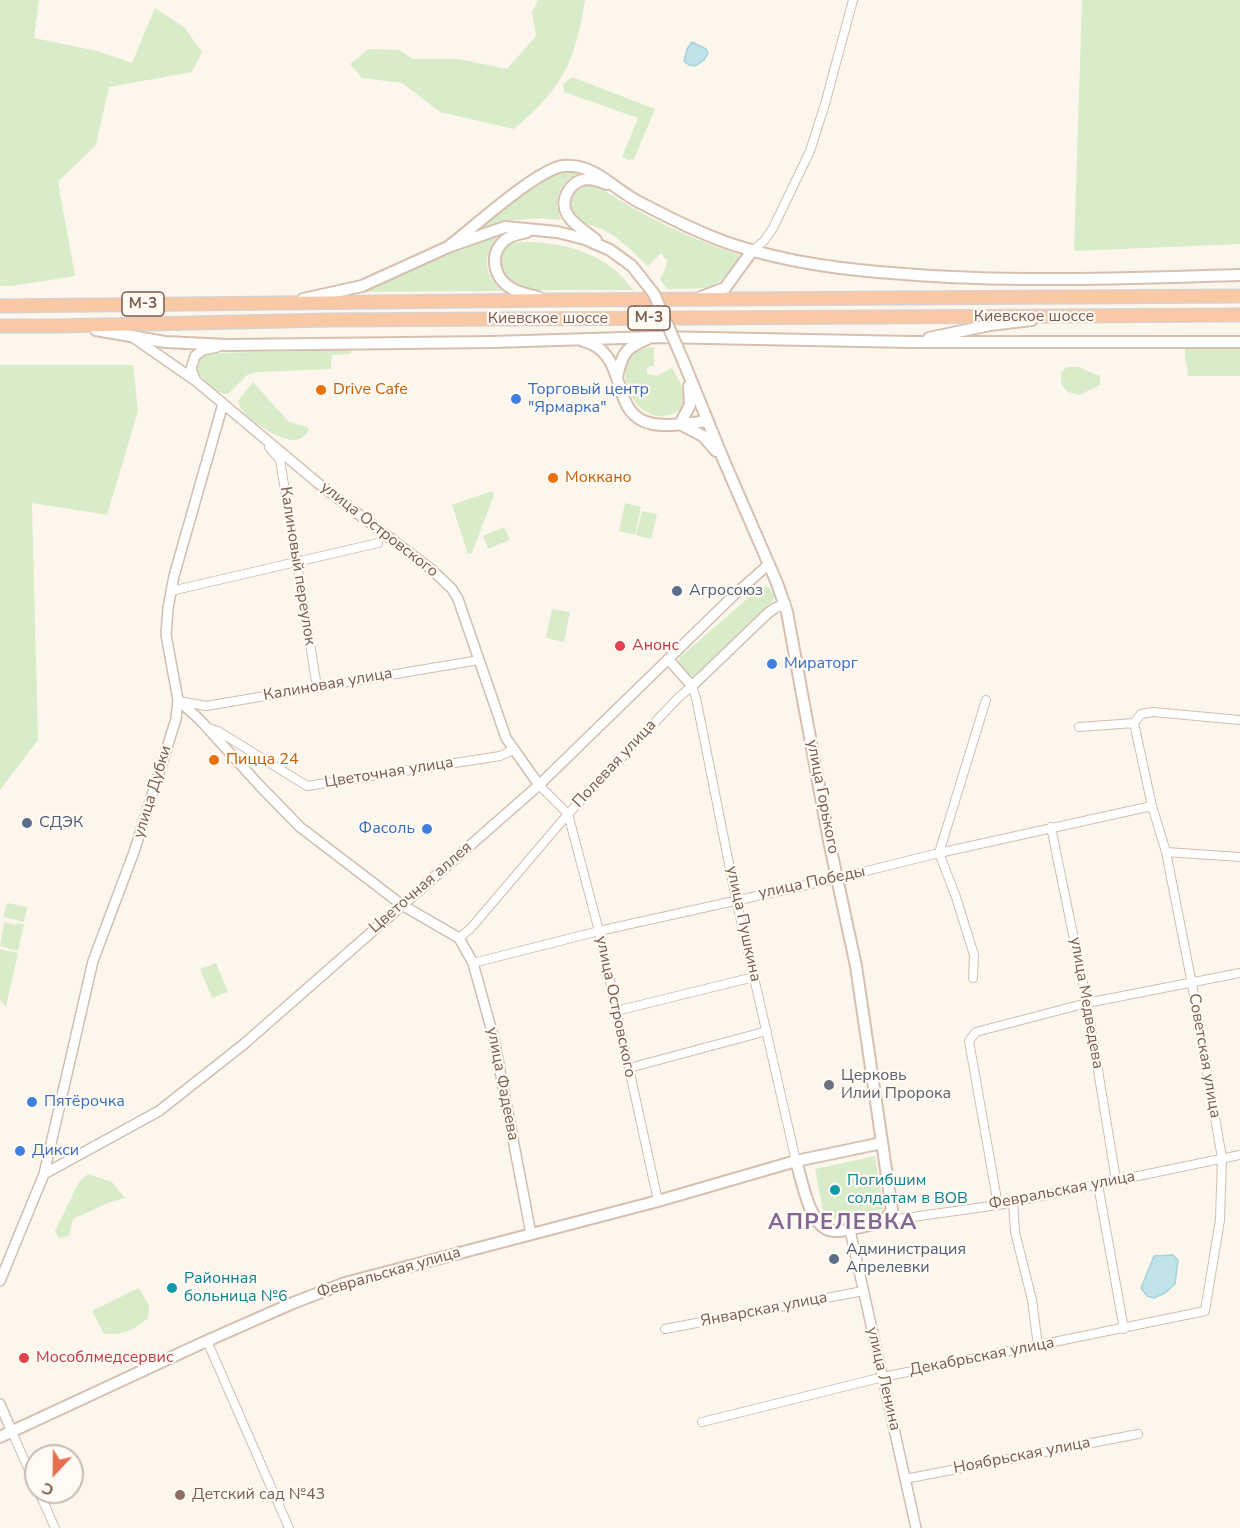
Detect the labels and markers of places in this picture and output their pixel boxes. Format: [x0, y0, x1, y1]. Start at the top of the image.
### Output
place label: Drive Cafe [333, 380, 408, 400]
place label: Торговый центр "Ярмарка" [528, 380, 649, 418]
marker: Drive Cafe [314, 383, 328, 397]
marker: Торговый центр "Ярмарка" [509, 392, 523, 406]
place label: Моккано [565, 468, 632, 488]
marker: Моккано [546, 471, 560, 485]
place label: Агросоюз [689, 581, 763, 601]
marker: Агросоюз [670, 584, 684, 598]
place label: Анонс [632, 636, 679, 656]
marker: Анонс [613, 639, 627, 653]
place label: Мираторг [784, 654, 858, 674]
marker: Мираторг [765, 657, 779, 671]
place label: Пицца 24 [226, 750, 299, 770]
marker: Пицца 24 [207, 753, 221, 767]
place label: СДЭК [39, 813, 83, 833]
marker: СДЭК [20, 816, 34, 830]
place label: Фасоль [359, 819, 415, 839]
marker: Фасоль [420, 822, 434, 836]
place label: Церковь Илии Пророка [841, 1066, 951, 1104]
marker: Церковь Илии Пророка [822, 1078, 836, 1092]
place label: Пятёрочка [44, 1092, 125, 1112]
marker: Пятёрочка [25, 1095, 39, 1109]
place label: Дикси [32, 1141, 79, 1161]
marker: Дикси [13, 1144, 27, 1158]
place label: Погибшим солдатам в ВОВ [847, 1171, 968, 1209]
marker: Погибшим солдатам в ВОВ [828, 1183, 842, 1197]
place label: Администрация Апрелевки [846, 1240, 966, 1278]
marker: Администрация Апрелевки [827, 1252, 841, 1266]
place label: Районная больница №6 [184, 1269, 288, 1307]
marker: Районная больница №6 [165, 1281, 179, 1295]
place label: Мособлмедсервис [36, 1348, 174, 1368]
marker: Мособлмедсервис [17, 1351, 31, 1365]
place label: Детский сад №43 [192, 1485, 325, 1505]
marker: Детский сад №43 [173, 1488, 187, 1502]

